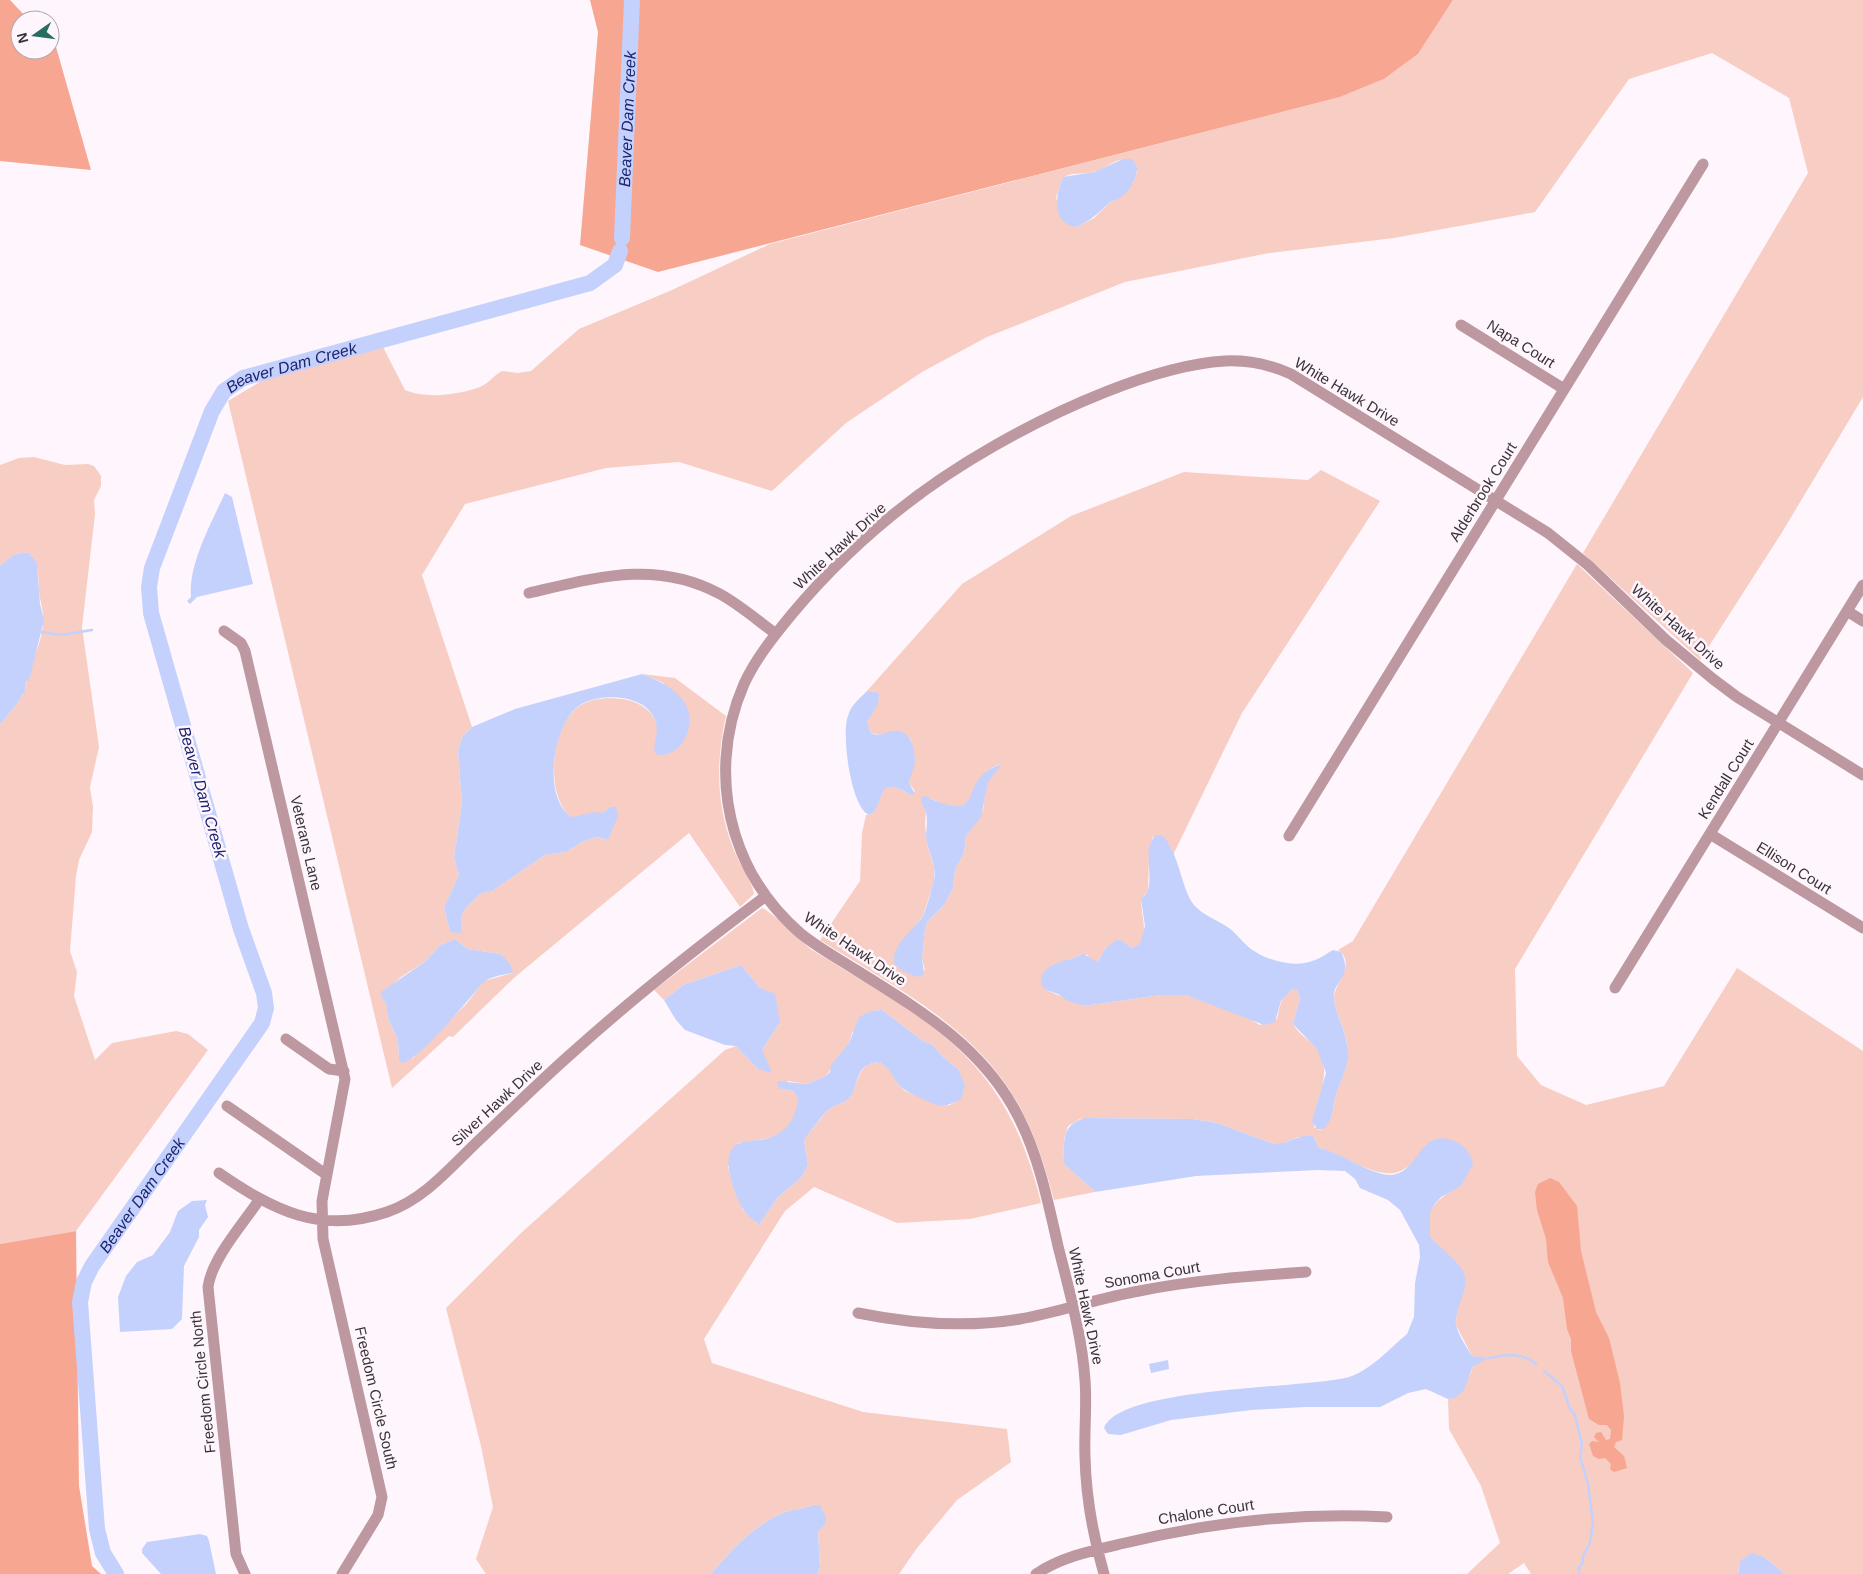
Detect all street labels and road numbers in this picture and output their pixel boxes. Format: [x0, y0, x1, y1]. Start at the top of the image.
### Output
street label: Napa Court [1484, 316, 1559, 372]
street label: White Hawk Drive [1292, 354, 1403, 430]
street label: Alderbrook Court [1445, 438, 1520, 544]
street label: White Hawk Drive [790, 499, 889, 592]
street label: White Hawk Drive [1628, 580, 1728, 673]
street label: Kendall Court [1694, 735, 1757, 822]
street label: Veterans Lane [287, 794, 326, 892]
street label: Ellison Court [1754, 838, 1836, 898]
street label: White Hawk Drive [801, 908, 909, 989]
street label: Silver Hawk Drive [448, 1056, 546, 1149]
street label: White Hawk Drive [1066, 1246, 1107, 1366]
street label: Sonoma Court [1103, 1258, 1202, 1291]
street label: Freedom Circle North [187, 1310, 218, 1454]
street label: Freedom Circle South [352, 1325, 401, 1471]
street label: Chalone Court [1157, 1495, 1256, 1527]

